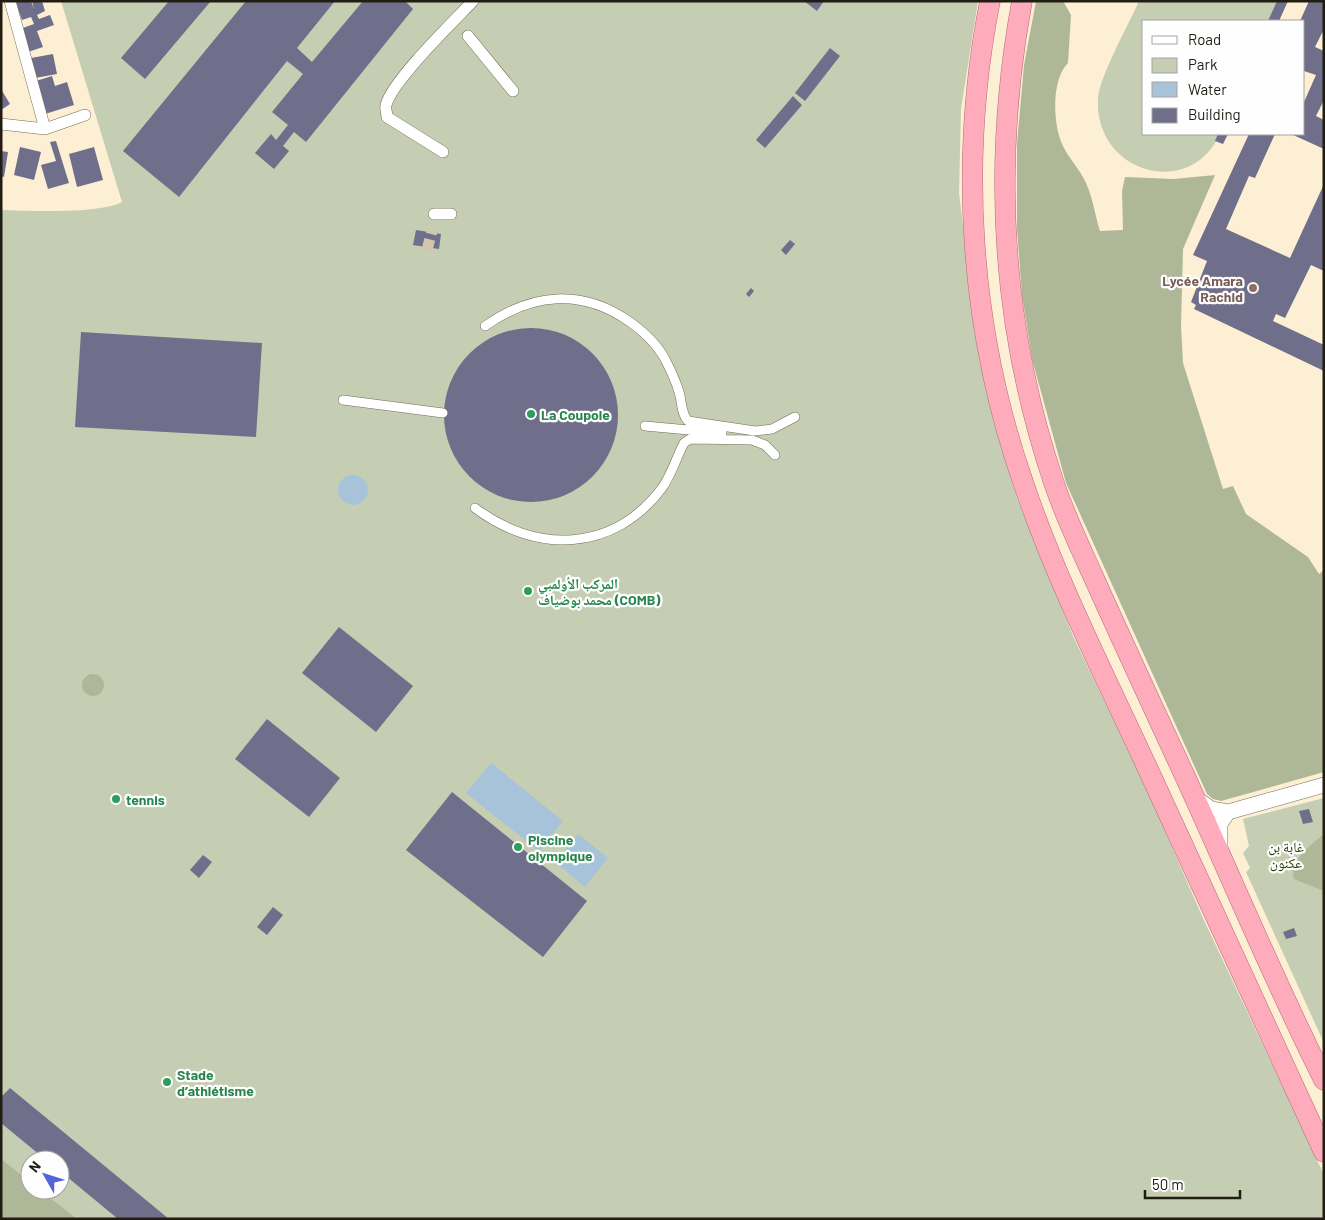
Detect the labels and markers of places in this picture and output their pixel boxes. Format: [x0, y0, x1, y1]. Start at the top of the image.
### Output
place label: Lycée Amara Rachid [1162, 272, 1243, 305]
marker: Lycée Amara Rachid [1247, 282, 1259, 294]
place label: La Coupole [541, 406, 610, 423]
marker: La Coupole [525, 408, 537, 420]
place label: المركب الأولمبي محمد بوضياف (COMB) [538, 575, 661, 608]
marker: المركب الأولمبي محمد بوضياف (COMB) [522, 585, 534, 597]
place label: tennis [126, 791, 165, 808]
marker: tennis [110, 793, 122, 805]
place label: Piscine olympique [528, 831, 593, 864]
marker: Piscine olympique [512, 841, 524, 853]
place label: Stade d’athlétisme [177, 1066, 254, 1099]
marker: Stade d’athlétisme [161, 1076, 173, 1088]

